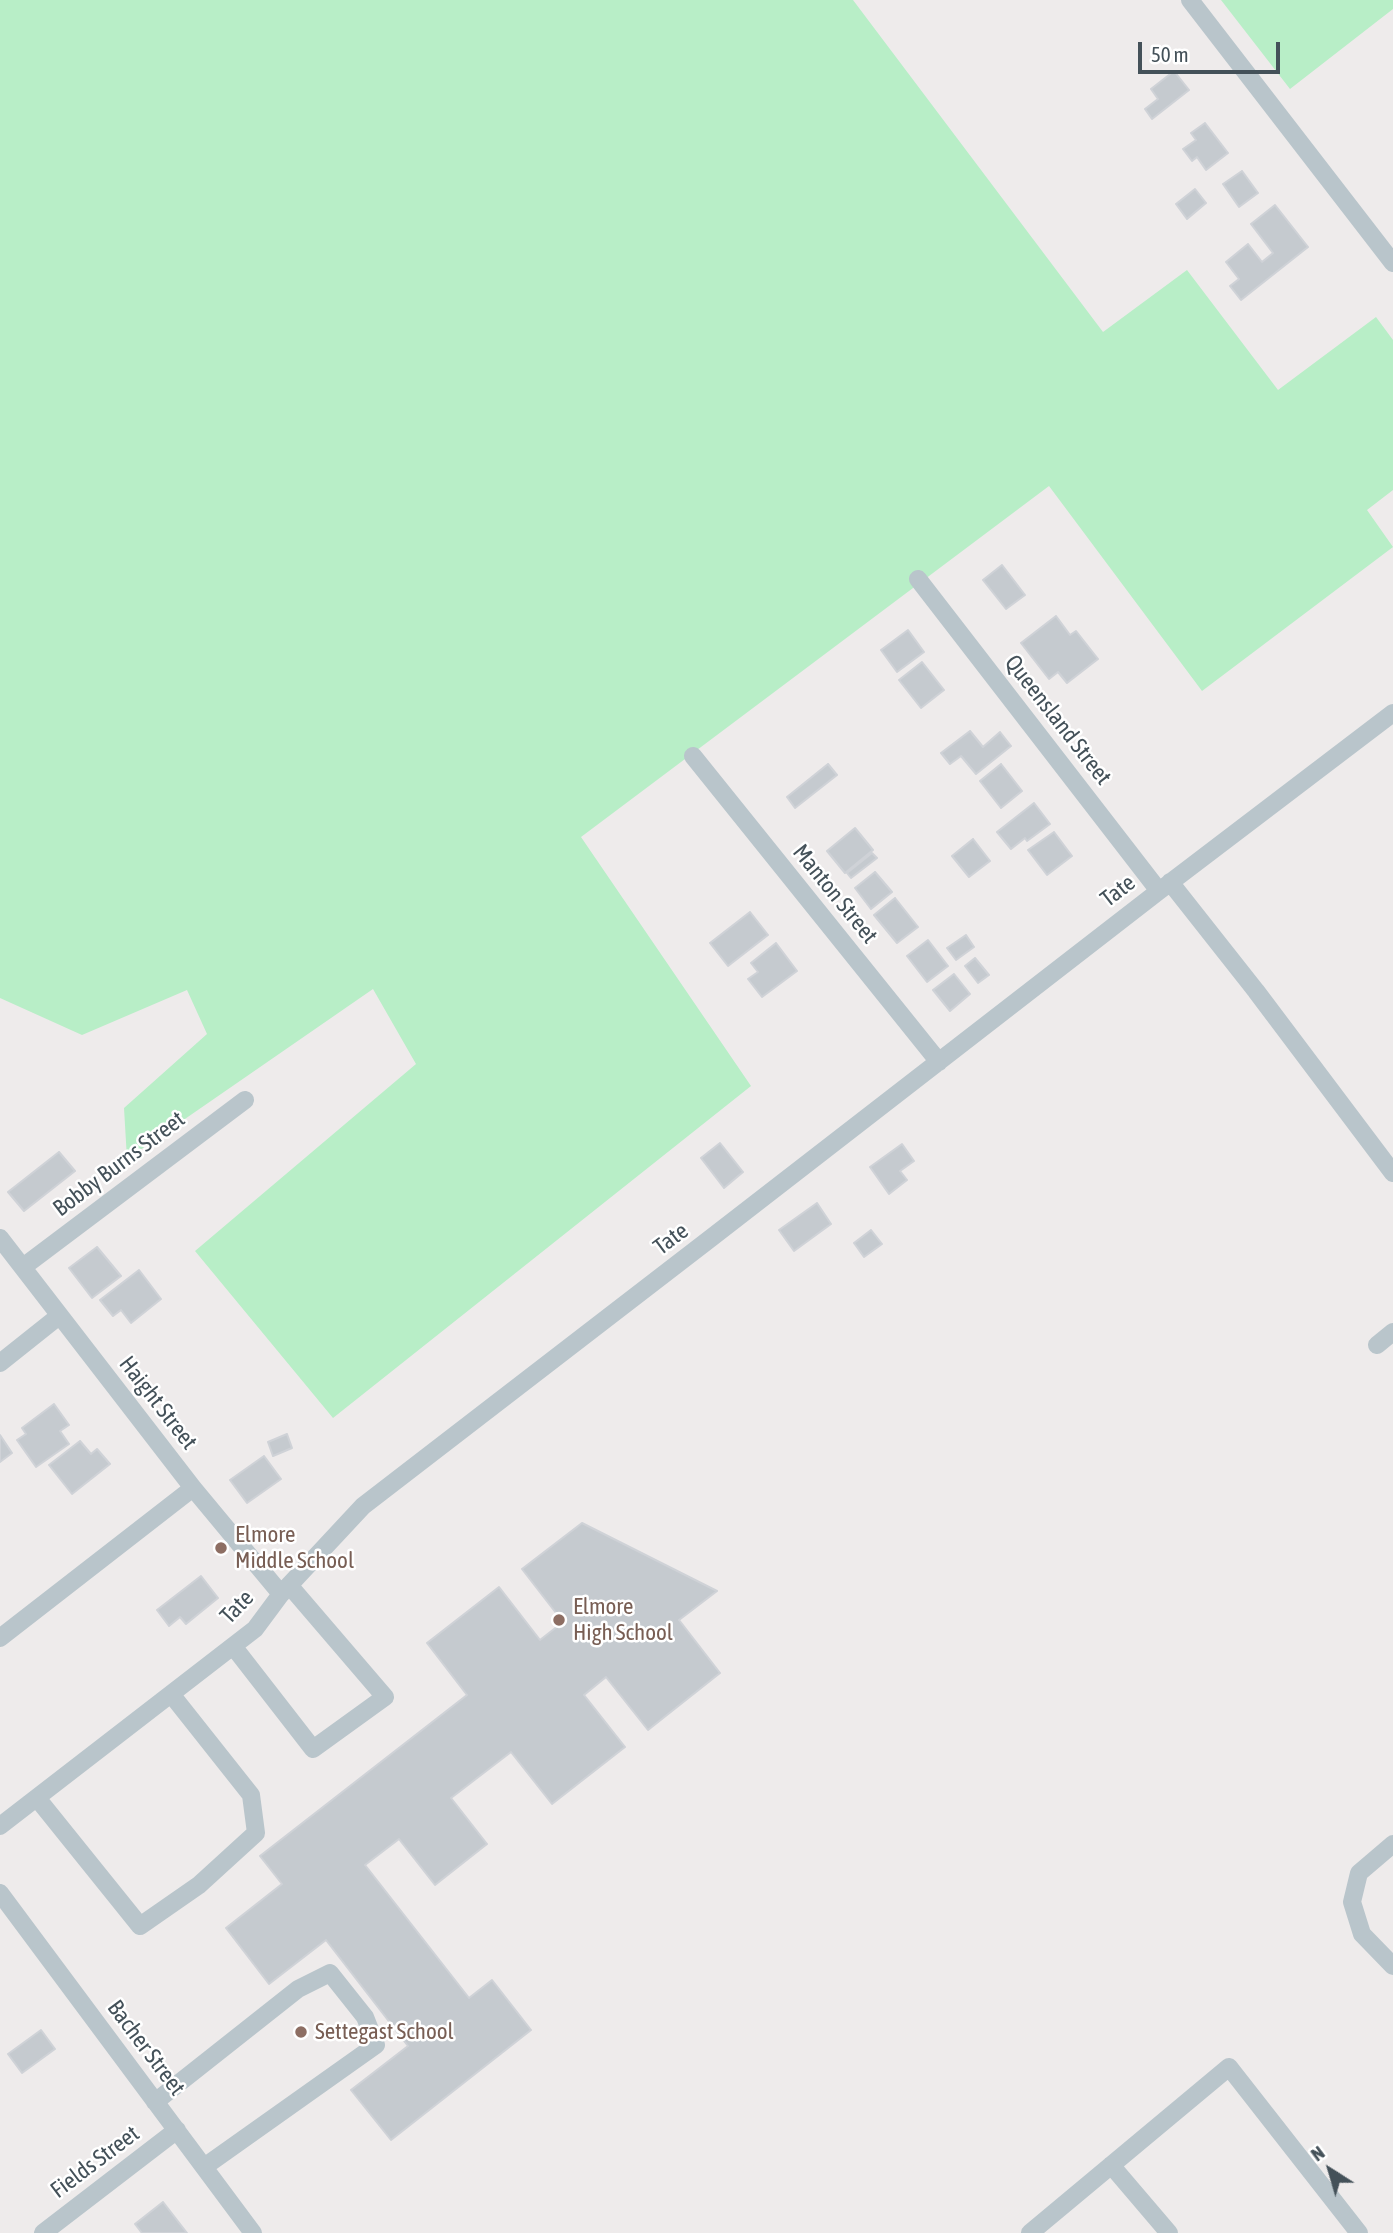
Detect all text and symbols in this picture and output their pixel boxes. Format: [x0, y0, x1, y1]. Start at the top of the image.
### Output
scale bar [1141, 28, 1283, 72]
text: 50 m [1151, 42, 1189, 66]
street label: Queensland Street [999, 650, 1117, 790]
street label: Manton Street [787, 839, 883, 949]
street label: Tate [1095, 869, 1141, 913]
street label: Bobby Burns Street [48, 1106, 190, 1222]
street label: Tate [648, 1217, 694, 1261]
street label: Haight Street [113, 1351, 203, 1455]
place label: Elmore Middle School [235, 1521, 354, 1575]
marker: Elmore Middle School [213, 1540, 229, 1556]
street label: Tate [215, 1584, 259, 1630]
place label: Elmore High School [573, 1593, 673, 1647]
marker: Elmore High School [551, 1612, 567, 1628]
street label: Bacher Street [101, 1995, 191, 2101]
place label: Settegast School [315, 2018, 454, 2046]
marker: Settegast School [293, 2024, 309, 2040]
street label: Fields Street [45, 2120, 145, 2204]
north arrow [1295, 2135, 1365, 2205]
text: N [1306, 2141, 1328, 2165]

